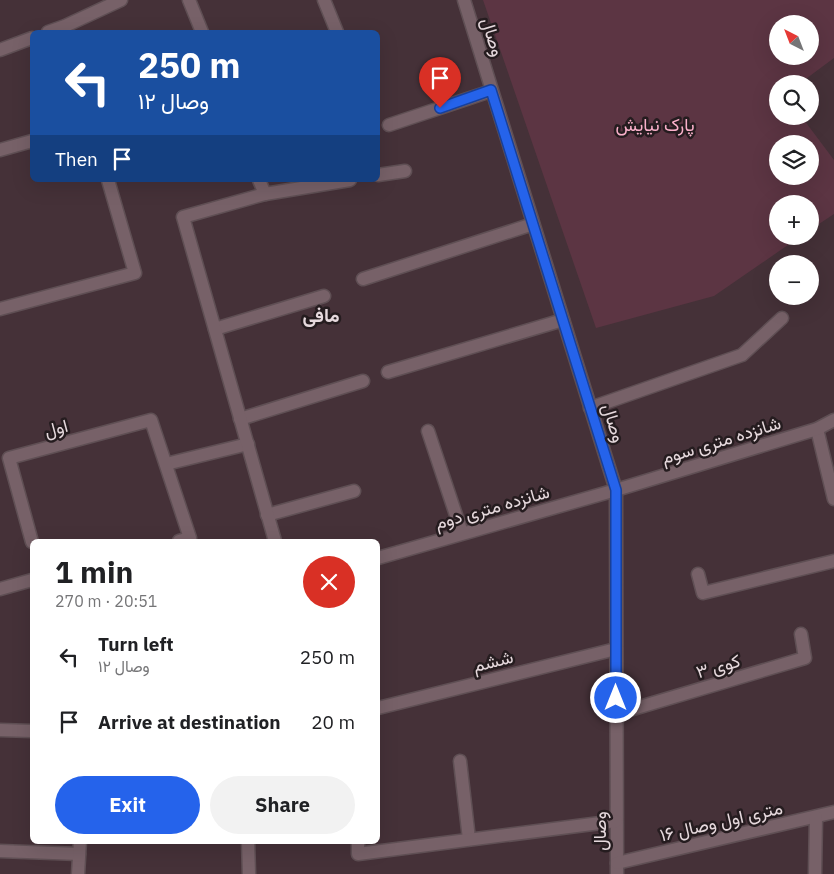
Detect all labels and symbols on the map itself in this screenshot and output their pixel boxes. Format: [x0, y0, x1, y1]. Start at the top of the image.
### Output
street label: وصال [476, 15, 510, 59]
north arrow [769, 15, 819, 65]
pin [419, 57, 461, 108]
park label: پارک نیایش [615, 113, 695, 137]
district label: مافی [303, 303, 339, 327]
street label: وصال [597, 401, 631, 445]
street label: شانزده متری سوم [658, 411, 784, 470]
street label: اول [42, 414, 70, 442]
street label: شانزده متری دوم [432, 480, 552, 535]
street label: ششم [470, 645, 516, 678]
street label: کوی ۳ [693, 649, 743, 683]
position arrow [589, 671, 641, 723]
street label: ۱۶ متری اول وصال [657, 796, 785, 846]
street label: وصال [588, 811, 611, 851]

